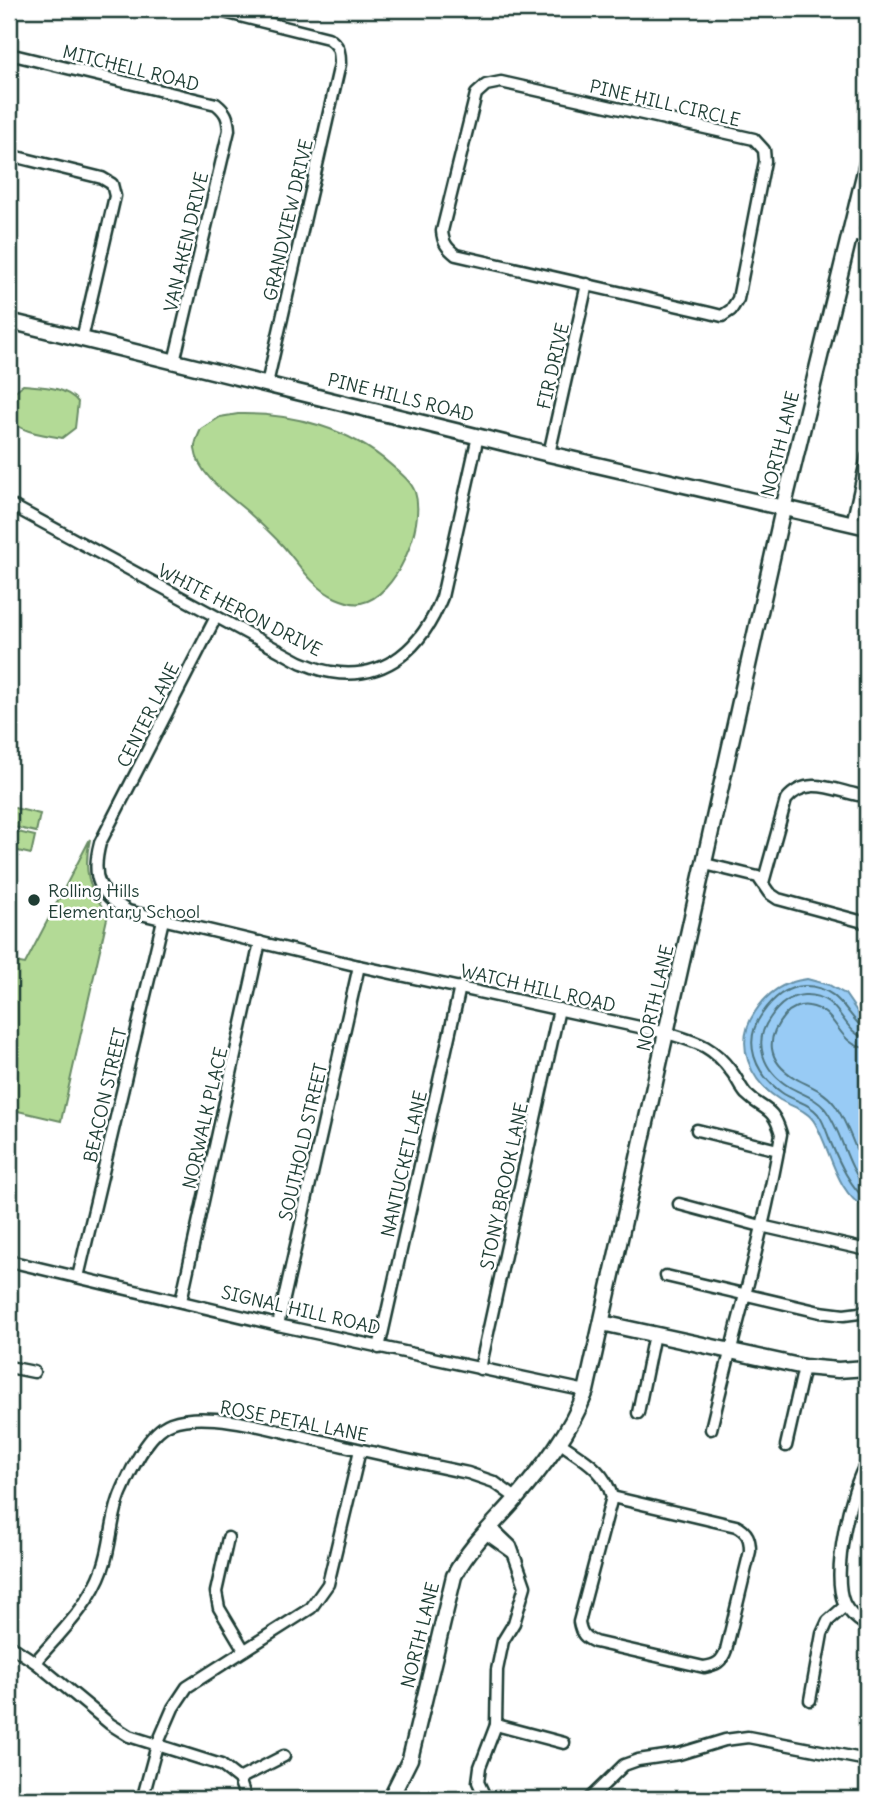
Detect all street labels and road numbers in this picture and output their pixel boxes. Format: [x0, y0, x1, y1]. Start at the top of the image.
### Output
street label: MITCHELL ROAD [60, 40, 202, 96]
street label: PINE HILL CIRCLE [587, 74, 743, 132]
street label: GRANDVIEW DRIVE [258, 137, 318, 303]
street label: VAN AKEN DRIVE [159, 170, 213, 314]
street label: FIR DRIVE [532, 321, 574, 411]
street label: PINE HILLS ROAD [325, 368, 477, 426]
street label: NORTH LANE [756, 389, 804, 499]
street label: WHITE HERON DRIVE [154, 559, 326, 661]
street label: CENTER LANE [112, 659, 184, 771]
street label: NORTH LANE [632, 943, 678, 1053]
street label: WATCH HILL ROAD [458, 959, 618, 1017]
street label: BEACON STREET [78, 1025, 132, 1165]
street label: NORWALK PLACE [177, 1045, 233, 1191]
street label: SOUTHOLD STREET [274, 1061, 332, 1223]
street label: NANTUCKET LANE [376, 1089, 432, 1239]
street label: STONY BROOK LANE [475, 1100, 533, 1272]
street label: SIGNAL HILL ROAD [219, 1280, 383, 1340]
street label: ROSE PETAL LANE [218, 1395, 370, 1447]
street label: NORTH LANE [396, 1580, 444, 1690]

